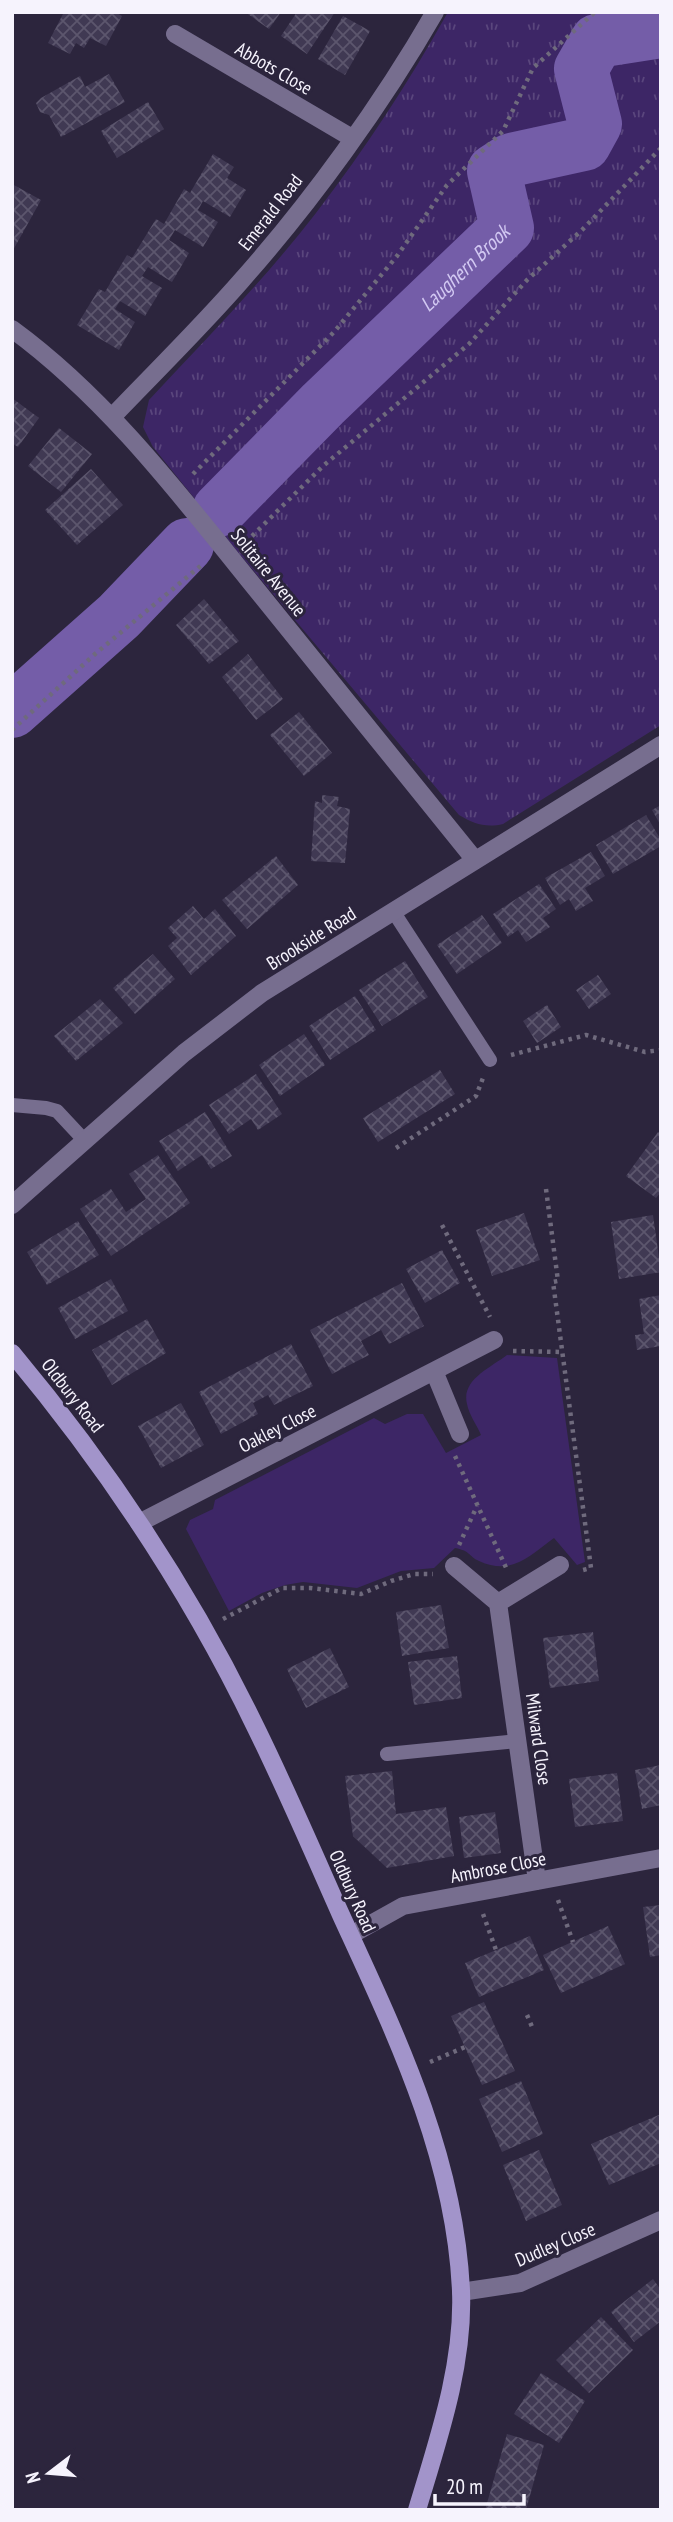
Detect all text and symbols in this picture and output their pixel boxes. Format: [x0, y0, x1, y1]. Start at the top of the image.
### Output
street label: Abbots Close [231, 36, 317, 100]
street label: Emerald Road [233, 169, 307, 255]
water label: Laughern Brook [414, 217, 517, 317]
street label: Solitaire Avenue [226, 523, 312, 621]
street label: Brookside Road [262, 901, 360, 975]
street label: Oldbury Road [37, 1353, 109, 1437]
street label: Oakley Close [234, 1398, 320, 1458]
street label: Milward Close [521, 1692, 557, 1787]
street label: Oldbury Road [324, 1846, 382, 1936]
street label: Ambrose Close [448, 1846, 548, 1888]
street label: Dudley Close [511, 2216, 599, 2272]
north arrow [14, 2438, 84, 2508]
scale bar [435, 2462, 524, 2506]
text: N [20, 2469, 46, 2486]
text: 20 m [446, 2473, 483, 2500]

